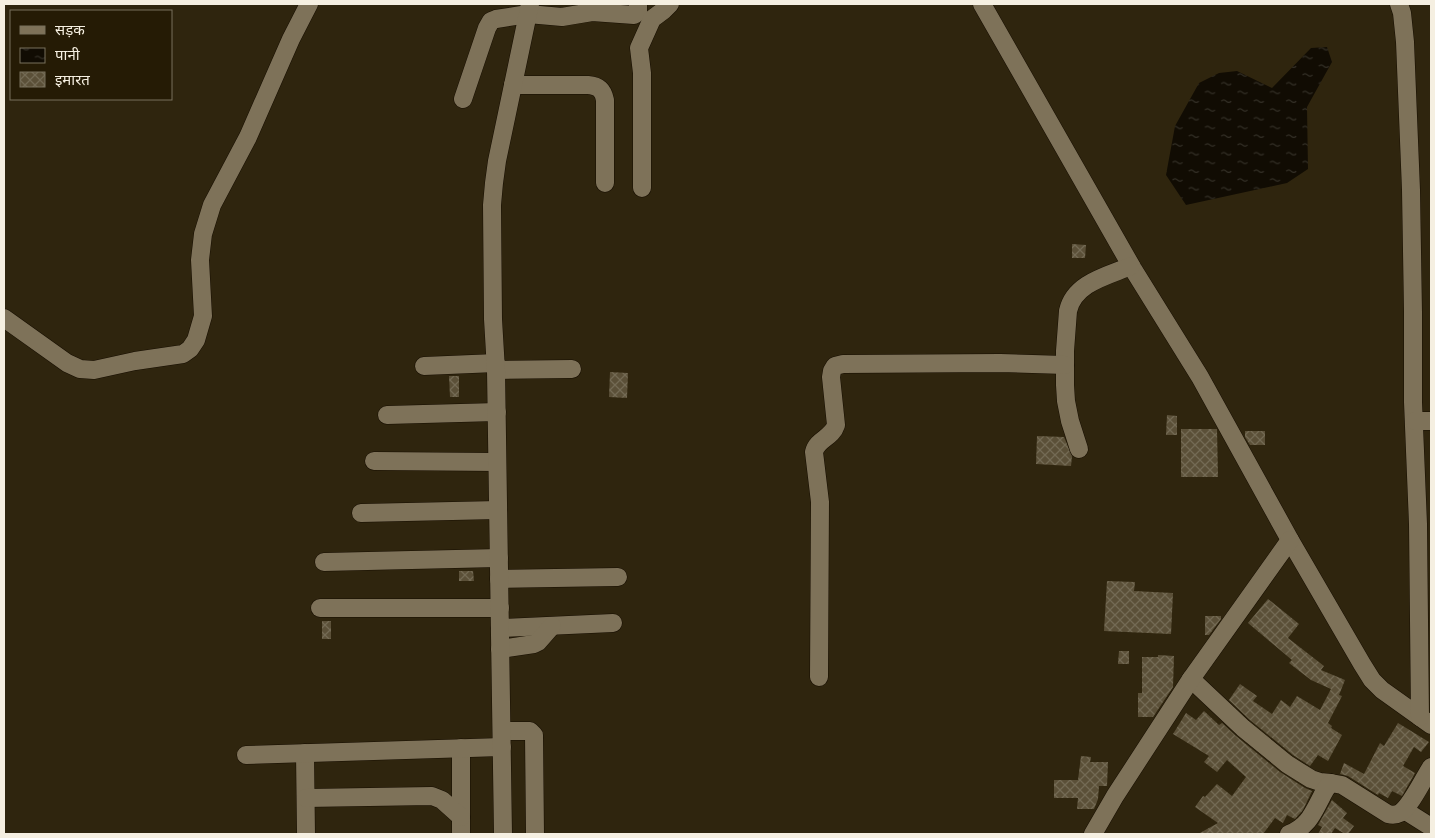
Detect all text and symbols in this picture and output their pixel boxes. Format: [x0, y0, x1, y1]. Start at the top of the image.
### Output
legend [10, 10, 172, 100]
text: सड़क [55, 19, 85, 39]
text: पानी [55, 44, 81, 64]
text: इमारत [55, 69, 90, 89]

